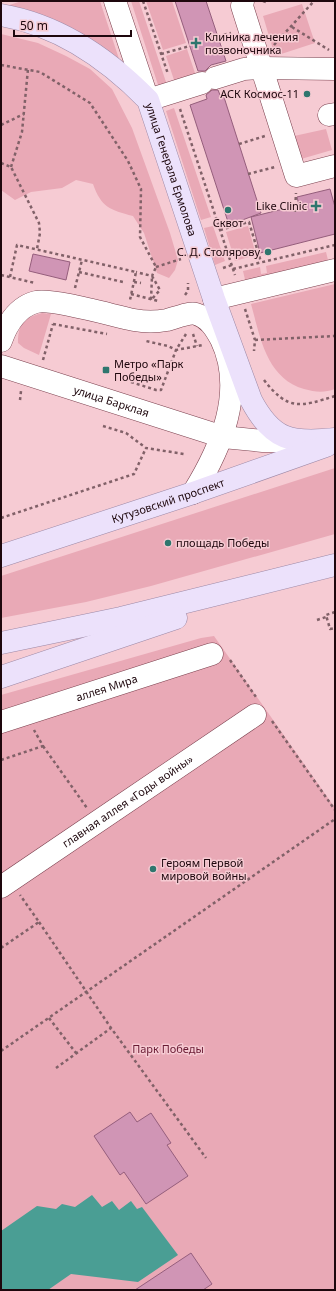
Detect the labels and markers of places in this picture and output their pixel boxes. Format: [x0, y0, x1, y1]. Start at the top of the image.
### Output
place label: Клиника лечения позвоночника [205, 29, 298, 57]
marker: Клиника лечения позвоночника [190, 37, 202, 49]
place label: АСК Космос-11 [220, 86, 299, 101]
marker: АСК Космос-11 [302, 89, 312, 99]
place label: Like Clinic [256, 198, 307, 213]
marker: Like Clinic [310, 200, 322, 212]
marker: Сквот [223, 205, 233, 215]
place label: Сквот [213, 215, 243, 230]
place label: С. Д. Столярову [177, 244, 260, 259]
marker: С. Д. Столярову [263, 247, 273, 257]
place label: Метро «Парк Победы» [114, 356, 184, 384]
marker: Метро «Парк Победы» [101, 365, 111, 375]
place label: площадь Победы [176, 535, 269, 550]
marker: площадь Победы [163, 538, 173, 548]
place label: Героям Первой мировой войны [161, 855, 247, 883]
marker: Героям Первой мировой войны [148, 864, 158, 874]

